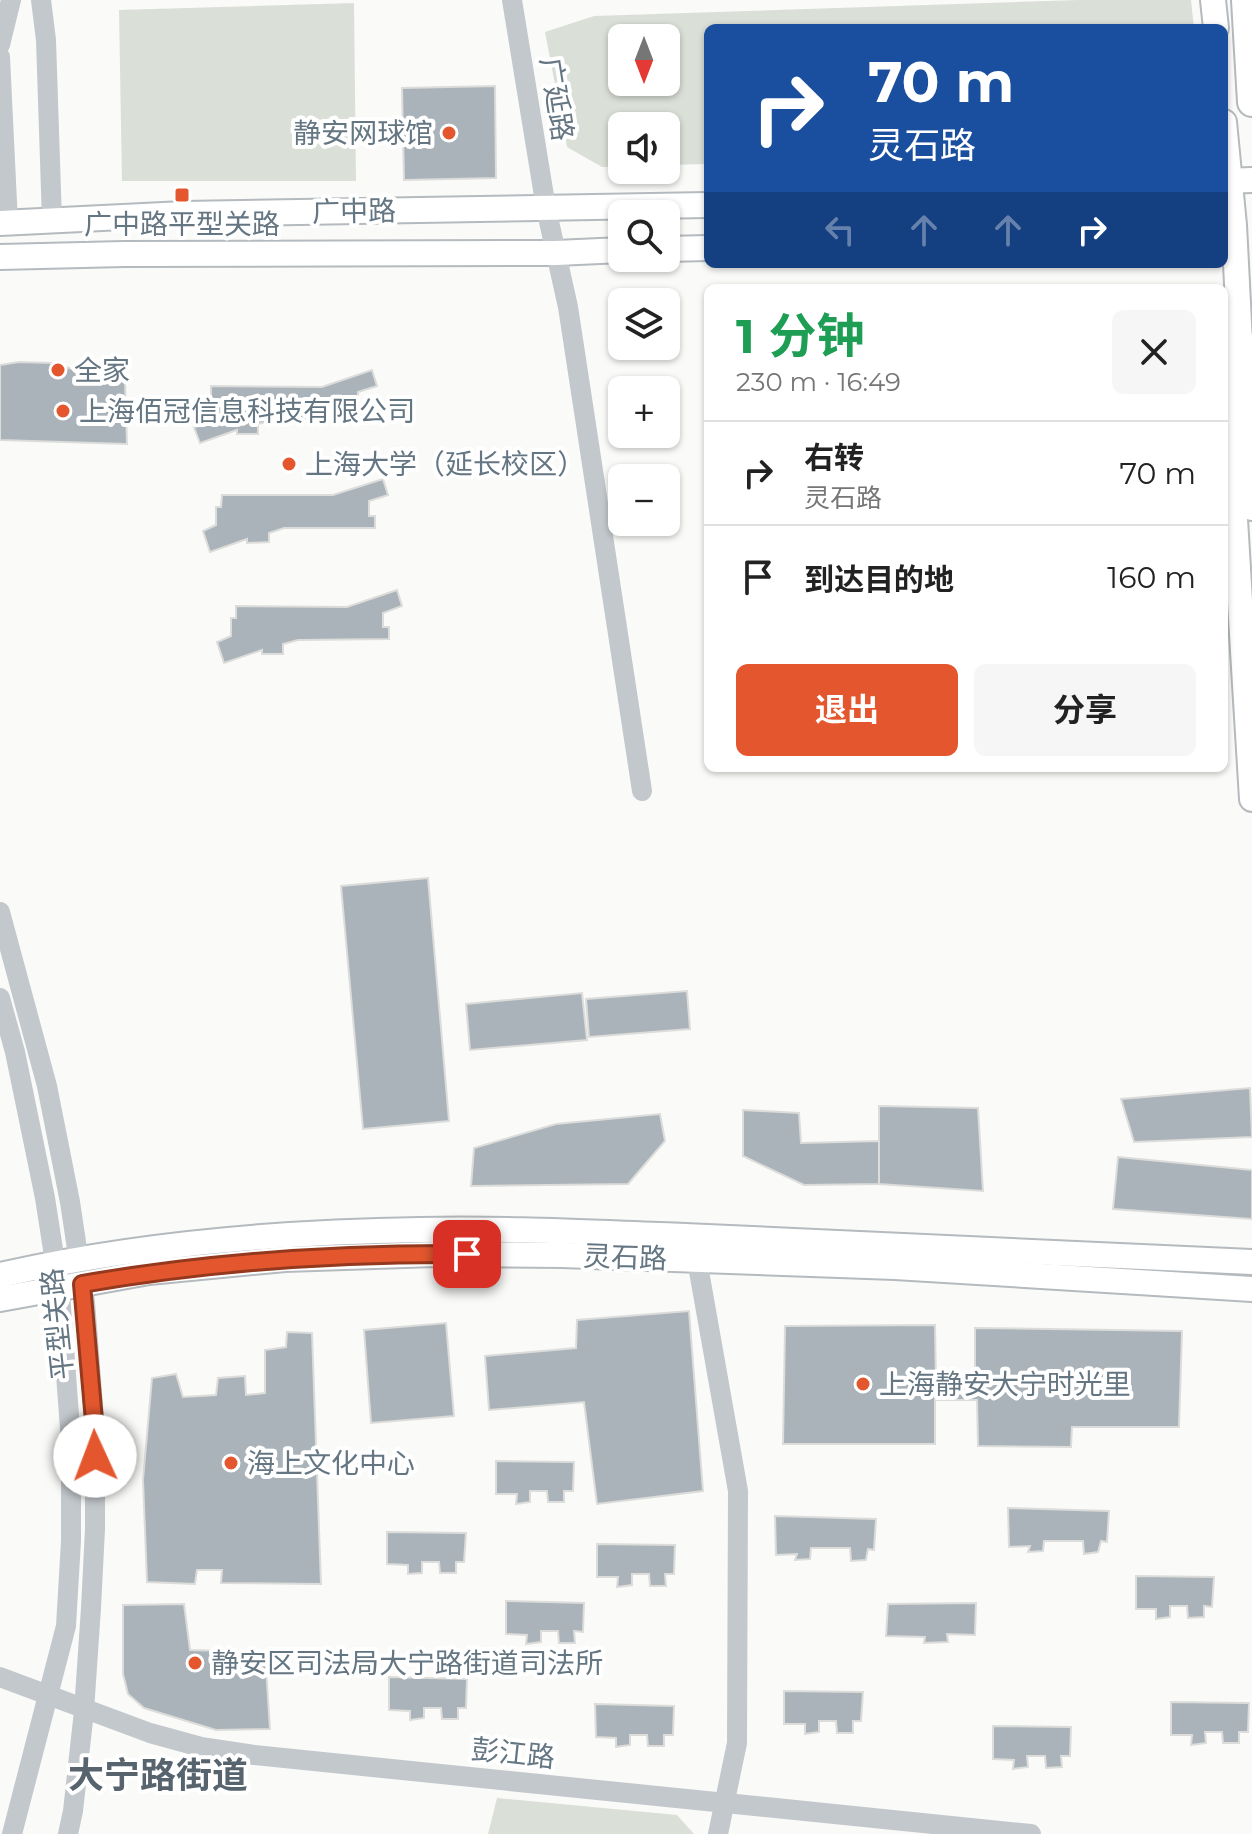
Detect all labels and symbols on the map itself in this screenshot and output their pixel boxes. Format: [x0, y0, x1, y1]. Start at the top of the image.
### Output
north arrow [608, 24, 680, 96]
street label: 广延路 [534, 55, 580, 143]
place label: 静安网球馆 [293, 116, 433, 150]
marker: 静安网球馆 [440, 124, 458, 142]
marker: 广中路平型关路 [173, 186, 191, 204]
street label: 广中路 [312, 193, 396, 229]
place label: 广中路平型关路 [84, 207, 280, 241]
place label: 全家 [74, 353, 130, 387]
marker: 全家 [49, 361, 67, 379]
place label: 上海佰冠信息科技有限公司 [79, 394, 415, 428]
marker: 上海佰冠信息科技有限公司 [54, 402, 72, 420]
place label: 上海大学（延长校区） [305, 447, 585, 481]
marker: 上海大学（延长校区） [280, 455, 298, 473]
pin [433, 1220, 501, 1288]
street label: 灵石路 [582, 1239, 668, 1275]
street label: 平型关路 [34, 1267, 80, 1381]
place label: 上海静安大宁时光里 [879, 1367, 1131, 1401]
marker: 上海静安大宁时光里 [854, 1375, 872, 1393]
position arrow [53, 1414, 137, 1498]
place label: 海上文化中心 [247, 1446, 415, 1480]
marker: 海上文化中心 [222, 1454, 240, 1472]
place label: 静安区司法局大宁路街道司法所 [211, 1646, 603, 1680]
marker: 静安区司法局大宁路街道司法所 [186, 1654, 204, 1672]
street label: 彭江路 [469, 1732, 557, 1774]
district label: 大宁路街道 [68, 1753, 248, 1797]

